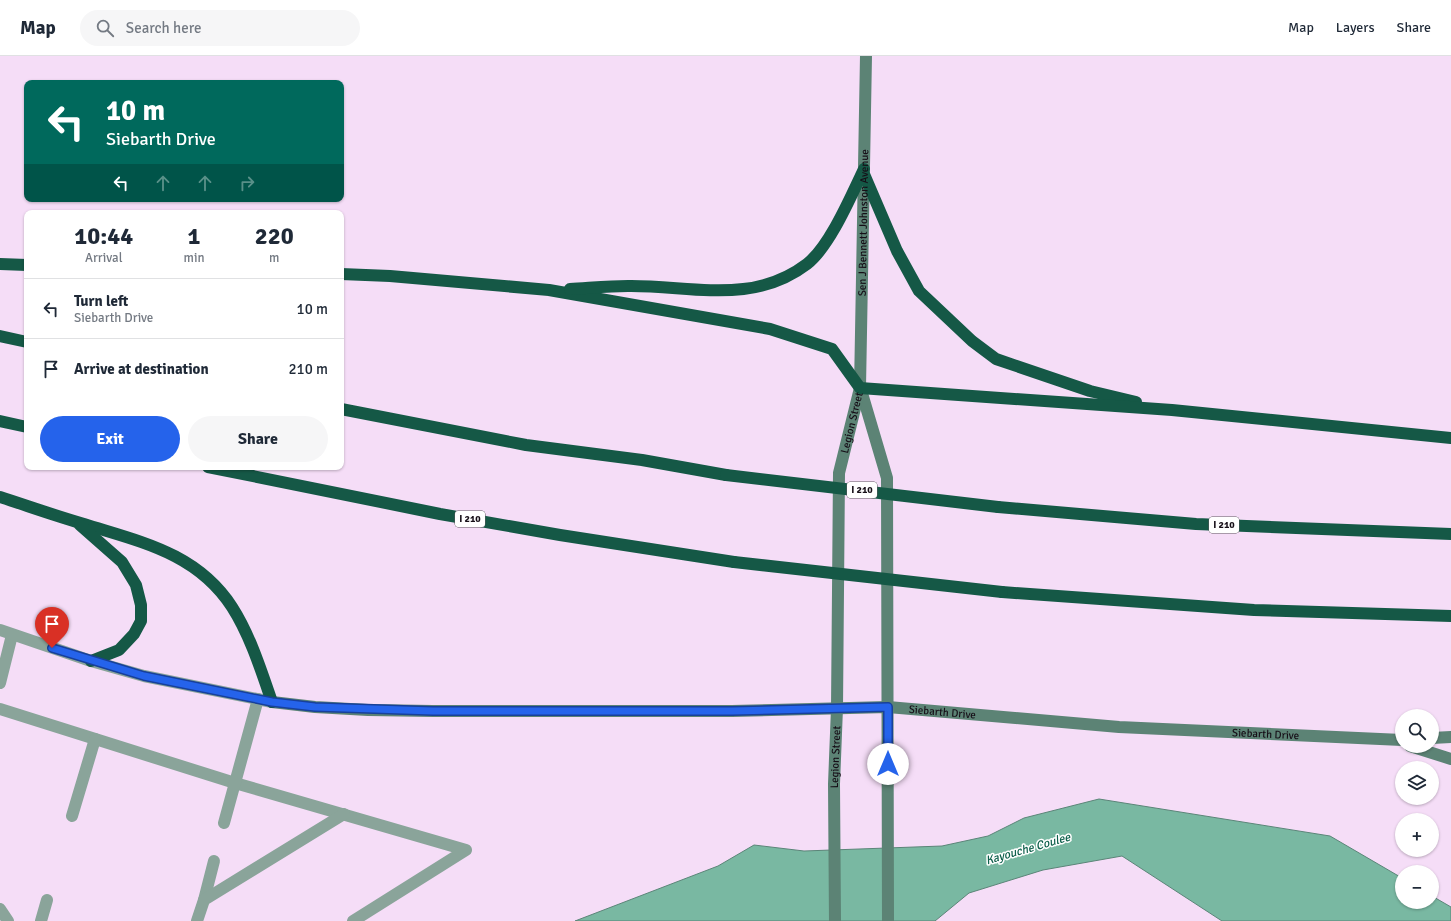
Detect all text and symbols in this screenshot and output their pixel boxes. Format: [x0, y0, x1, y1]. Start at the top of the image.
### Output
search box [80, 10, 360, 46]
text: Map [20, 16, 56, 40]
icon: search [94, 17, 116, 39]
text: Search here [126, 19, 201, 37]
text: Map [1288, 19, 1314, 36]
text: Layers [1336, 19, 1375, 36]
text: Share [1397, 19, 1431, 36]
text: 10 m [106, 94, 165, 128]
icon: left [40, 96, 92, 148]
text: Siebarth Drive [106, 128, 216, 150]
street label: Sen J Bennett Johnston Avenue [855, 149, 871, 296]
icon: left [110, 172, 132, 194]
icon: ahead [152, 172, 174, 194]
icon: ahead [194, 172, 216, 194]
icon: right [236, 172, 258, 194]
text: 10:44 [74, 221, 133, 251]
text: 1 [188, 221, 200, 251]
text: 220 [255, 221, 294, 251]
text: Arrival [85, 250, 122, 266]
text: min [184, 250, 205, 266]
text: m [269, 250, 279, 266]
text: Turn left [74, 292, 128, 310]
icon: left [40, 298, 62, 320]
text: 10 m [297, 300, 328, 318]
text: Siebarth Drive [74, 310, 153, 326]
icon: arrive [40, 358, 62, 380]
text: Arrive at destination [74, 360, 209, 378]
text: 210 m [288, 360, 328, 378]
street label: Legion Street [838, 390, 865, 455]
button: Exit [40, 416, 180, 462]
button: Share [188, 416, 328, 462]
road number: I 210 [847, 482, 877, 498]
road number: I 210 [455, 511, 485, 527]
road number: I 210 [1209, 517, 1239, 533]
pin [35, 607, 69, 648]
icon: arrive [41, 613, 63, 635]
street label: Siebarth Drive [908, 702, 976, 721]
map controls [1395, 709, 1439, 909]
button: search [1395, 709, 1439, 753]
street label: Legion Street [827, 725, 843, 788]
street label: Siebarth Drive [1232, 726, 1299, 742]
position arrow [867, 743, 909, 785]
button: layers [1395, 761, 1439, 805]
button: + [1395, 813, 1439, 857]
water label: Kayouche Coulee [984, 829, 1073, 868]
button: − [1395, 865, 1439, 909]

